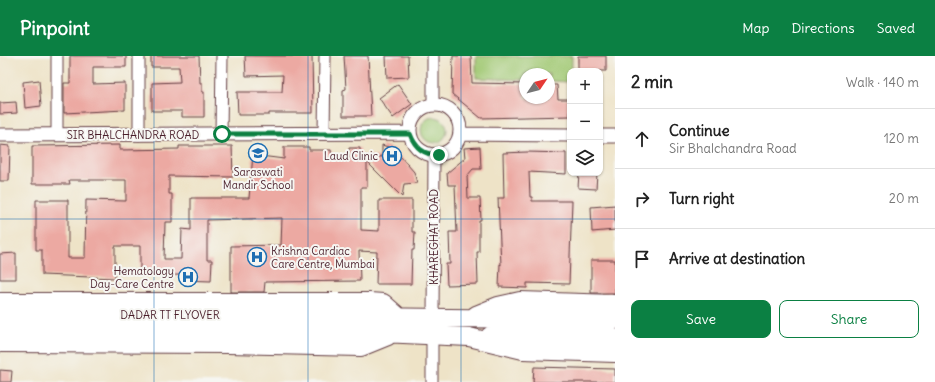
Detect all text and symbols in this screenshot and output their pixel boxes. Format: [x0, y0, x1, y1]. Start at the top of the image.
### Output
text: Pinpoint [20, 16, 90, 40]
text: Map [742, 19, 769, 37]
text: Directions [791, 19, 855, 37]
text: Saved [877, 19, 915, 37]
north arrow [519, 68, 555, 104]
map controls [567, 68, 603, 176]
button: + [567, 68, 603, 104]
text: 2 min [631, 71, 673, 93]
text: Walk · 140 m [846, 74, 919, 91]
button: − [567, 104, 603, 140]
text: Continue [669, 121, 730, 140]
route start [213, 125, 231, 143]
street label: SIR BHALCHANDRA ROAD [67, 128, 200, 142]
icon: ahead [631, 128, 653, 150]
text: 120 m [884, 130, 919, 147]
button: layers [567, 140, 603, 176]
text: Sir Bhalchandra Road [669, 140, 797, 157]
school or university icon: Saraswati Mandir School [247, 142, 269, 164]
hospital icon: Laud Clinic [381, 145, 403, 167]
route end [430, 146, 448, 164]
place label: Laud Clinic [324, 149, 378, 163]
place label: Saraswati Mandir School [223, 165, 293, 192]
icon: right [631, 188, 653, 210]
street label: KHAREGHAT ROAD [427, 189, 441, 285]
text: Turn right [669, 189, 734, 208]
text: 20 m [889, 190, 919, 207]
place label: Krishna Cardiac Care Centre, Mumbai [271, 244, 375, 271]
hospital icon: Krishna Cardiac Care Centre, Mumbai [246, 246, 268, 268]
icon: arrive [631, 248, 653, 270]
text: Arrive at destination [669, 249, 805, 268]
place label: Hematology Day-Care Centre [90, 264, 174, 291]
hospital icon: Hematology Day-Care Centre [177, 266, 199, 288]
button: Save [631, 300, 771, 338]
button: Share [779, 300, 919, 338]
street label: DADAR TT FLYOVER [120, 308, 220, 322]

